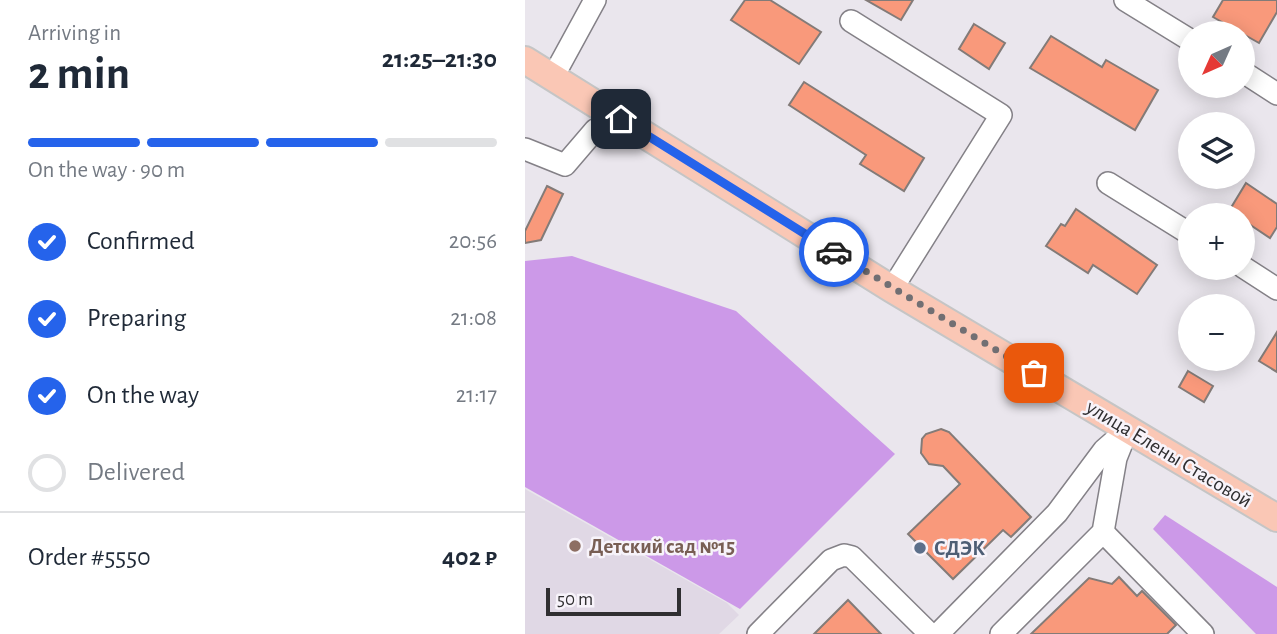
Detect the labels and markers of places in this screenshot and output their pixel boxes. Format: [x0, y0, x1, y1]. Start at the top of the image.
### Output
pin [591, 89, 651, 149]
pin [1004, 343, 1064, 403]
place label: Детский сад №15 [589, 536, 735, 557]
marker: Детский сад №15 [567, 538, 583, 554]
place label: СДЭК [934, 538, 985, 559]
marker: СДЭК [912, 540, 928, 556]

